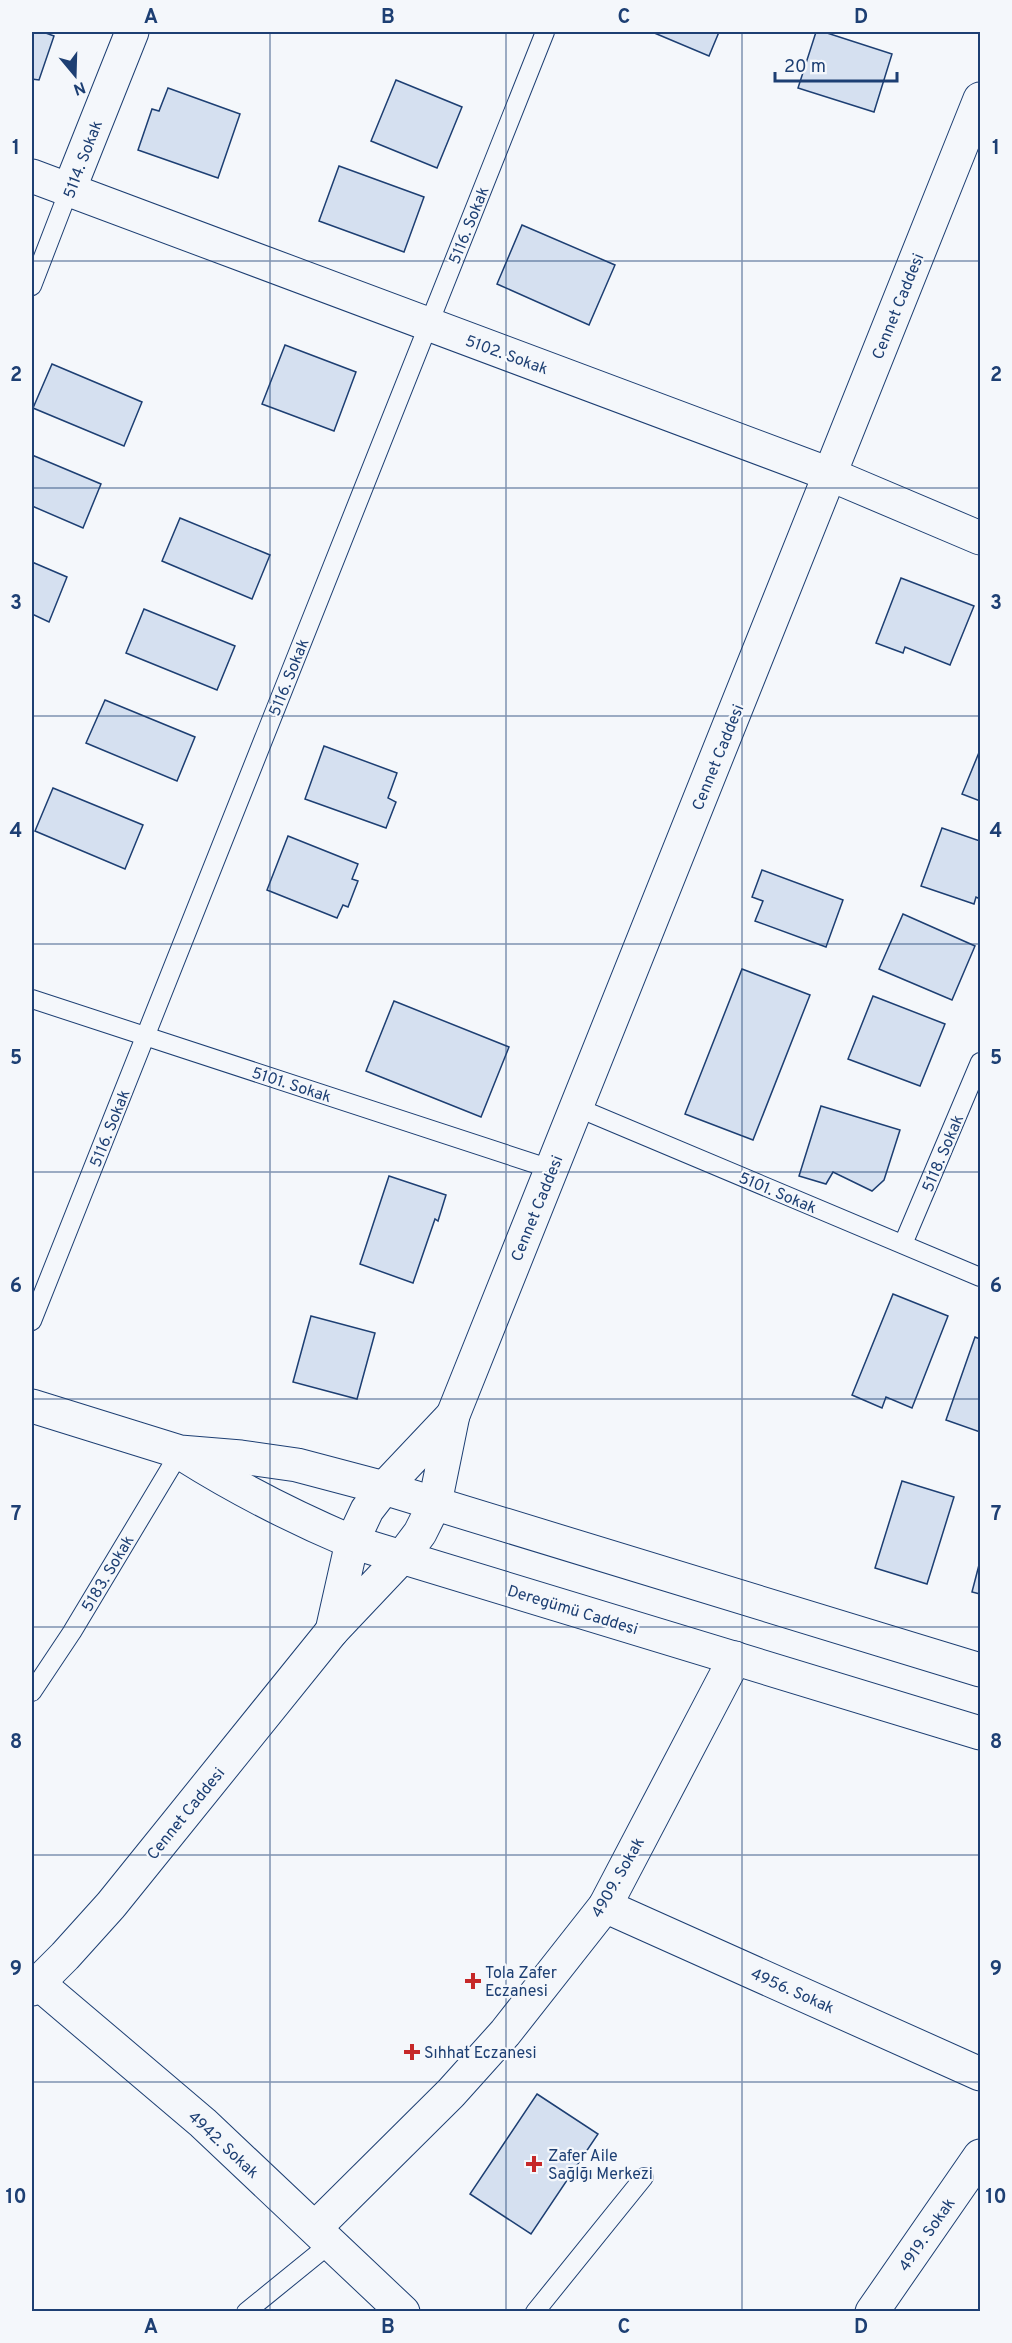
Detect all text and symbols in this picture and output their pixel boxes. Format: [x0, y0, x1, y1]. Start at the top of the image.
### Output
text: A [144, 5, 158, 31]
text: B [381, 5, 395, 31]
text: C [618, 5, 630, 31]
text: D [854, 5, 868, 31]
north arrow [45, 45, 105, 105]
scale bar [775, 45, 896, 83]
text: 20 m [784, 56, 826, 79]
text: N [71, 76, 88, 99]
street label: 5114. Sokak [60, 118, 108, 202]
text: 1 [12, 136, 20, 162]
text: 1 [992, 136, 1000, 162]
street label: 5116. Sokak [445, 184, 494, 268]
street label: Cennet Caddesi [868, 251, 929, 363]
street label: 5102. Sokak [462, 332, 550, 380]
text: 2 [10, 363, 22, 389]
text: 2 [990, 363, 1002, 389]
text: 3 [10, 591, 22, 617]
text: 3 [990, 591, 1002, 617]
street label: 5116. Sokak [265, 636, 314, 720]
street label: Cennet Caddesi [688, 702, 749, 814]
text: 4 [10, 819, 22, 845]
text: 4 [990, 819, 1002, 845]
text: 5 [10, 1046, 22, 1072]
text: 5 [990, 1046, 1002, 1072]
street label: 5101. Sokak [249, 1064, 334, 1108]
street label: 5116. Sokak [86, 1087, 135, 1171]
street label: 5118. Sokak [919, 1112, 969, 1196]
street label: Cennet Caddesi [507, 1153, 568, 1265]
street label: 5101. Sokak [735, 1168, 819, 1219]
text: 6 [10, 1274, 22, 1300]
text: 6 [990, 1274, 1002, 1300]
text: 7 [11, 1502, 21, 1528]
text: 7 [991, 1502, 1001, 1528]
street label: 5183. Sokak [78, 1532, 139, 1616]
street label: Deregümü Caddesi [505, 1582, 640, 1640]
text: 8 [10, 1730, 22, 1756]
text: 8 [990, 1730, 1002, 1756]
street label: Cennet Caddesi [143, 1764, 230, 1864]
street label: 4909. Sokak [588, 1834, 650, 1922]
text: 9 [10, 1957, 22, 1983]
text: 9 [990, 1957, 1002, 1983]
place label: Tola Zafer Eczanesi [485, 1964, 557, 2002]
street label: 4956. Sokak [747, 1965, 837, 2019]
marker: Tola Zafer Eczanesi [466, 1974, 480, 1988]
place label: Sıhhat Eczanesi [424, 2044, 537, 2064]
marker: Sıhhat Eczanesi [405, 2045, 419, 2059]
street label: 4942. Sokak [183, 2108, 262, 2183]
place label: Zafer Aile Sağlğı Merkezi [548, 2147, 653, 2185]
marker: Zafer Aile Sağlğı Merkezi [525, 2155, 543, 2173]
text: 10 [5, 2185, 27, 2211]
text: 10 [985, 2185, 1007, 2211]
street label: 4919. Sokak [895, 2194, 960, 2276]
text: A [144, 2315, 158, 2341]
text: B [381, 2315, 395, 2341]
text: C [618, 2315, 630, 2341]
text: D [854, 2315, 868, 2341]

